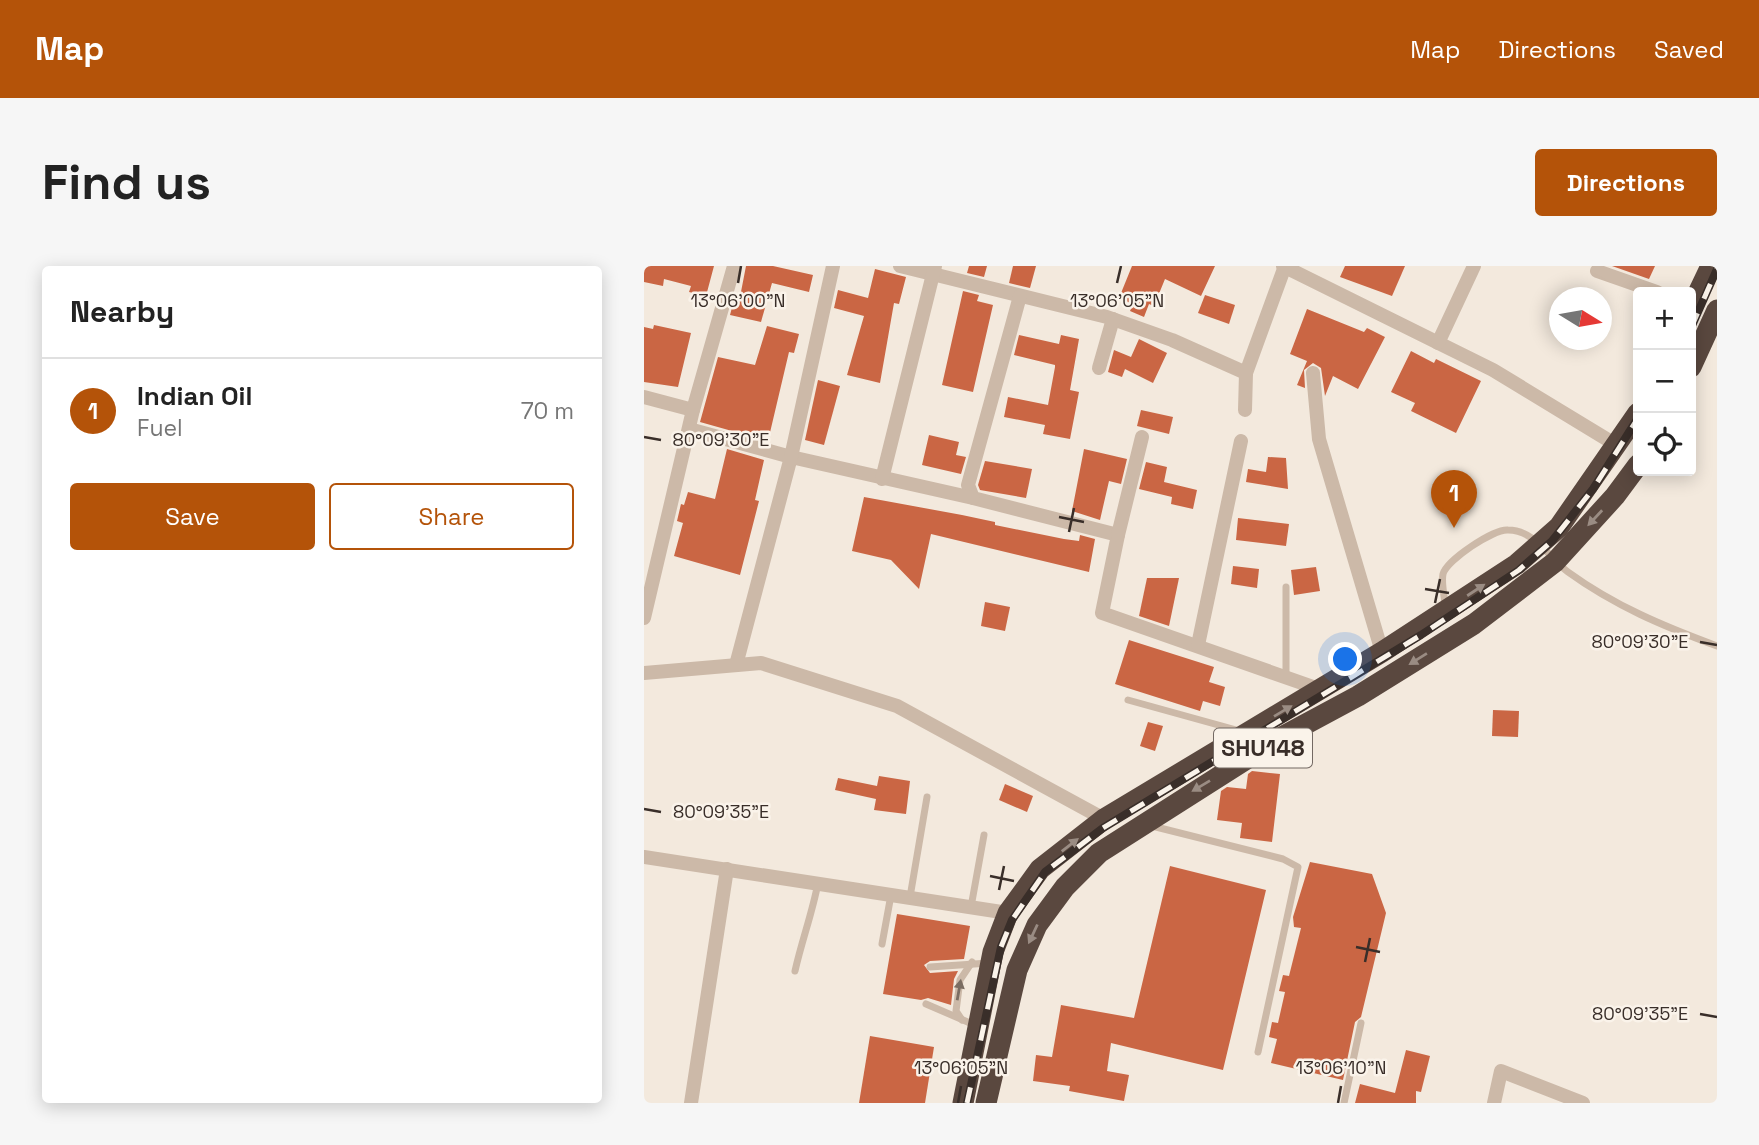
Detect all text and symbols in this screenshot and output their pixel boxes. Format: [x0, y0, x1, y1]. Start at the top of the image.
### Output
text: Map [35, 28, 104, 70]
text: Map [1410, 34, 1460, 65]
text: Directions [1498, 34, 1616, 65]
text: Saved [1654, 34, 1724, 65]
button: Directions [1535, 149, 1717, 216]
text: Find us [42, 151, 211, 213]
north arrow [1549, 287, 1612, 350]
map controls [1633, 287, 1696, 476]
button: + [1633, 287, 1696, 350]
text: 13°06'00"N [690, 289, 786, 312]
text: 13°06'05"N [1070, 289, 1164, 312]
text: Nearby [70, 292, 174, 331]
button: − [1633, 350, 1696, 413]
text: Indian Oil [137, 379, 252, 413]
text: 1 [88, 396, 98, 426]
text: 70 m [521, 396, 574, 426]
text: Fuel [137, 413, 183, 443]
button: locate [1633, 413, 1696, 476]
text: 80°09'30"E [673, 428, 769, 451]
pin: 1 [1431, 470, 1477, 528]
button: Save [70, 483, 315, 550]
button: Share [329, 483, 574, 550]
one-way arrow [1588, 509, 1604, 526]
one-way arrow [1466, 584, 1486, 597]
text: 80°09'30"E [1592, 630, 1688, 653]
your location [1328, 642, 1362, 676]
one-way arrow [1409, 652, 1428, 665]
one-way arrow [1274, 704, 1293, 717]
road number: SHU148 [1214, 728, 1312, 768]
one-way arrow [1192, 780, 1211, 793]
text: 80°09'35"E [673, 800, 769, 823]
one-way arrow [1061, 838, 1079, 853]
one-way arrow [1027, 924, 1039, 944]
one-way arrow [953, 979, 964, 1001]
text: 80°09'35"E [1592, 1002, 1688, 1025]
text: 13°06'05"N [914, 1056, 1008, 1079]
text: 13°06'10"N [1296, 1056, 1387, 1079]

